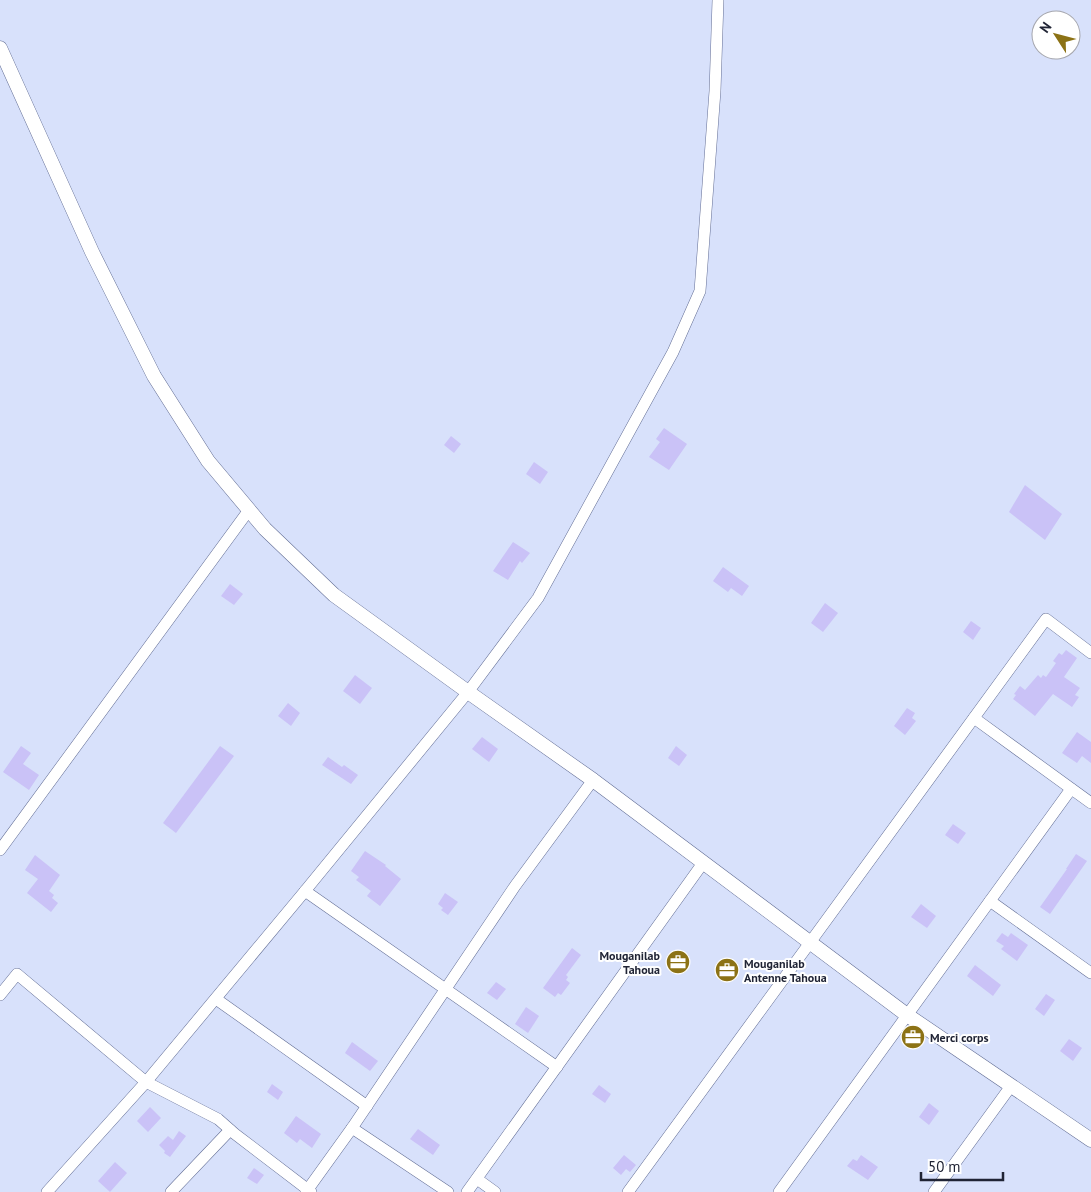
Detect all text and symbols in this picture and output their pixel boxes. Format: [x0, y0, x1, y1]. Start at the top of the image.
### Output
north arrow [1031, 10, 1081, 60]
text: N [1035, 18, 1055, 36]
place label: Mouganilab Tahoua [599, 948, 661, 977]
office icon: Mouganilab Tahoua [665, 949, 691, 975]
place label: Mouganilab Antenne Tahoua [744, 956, 827, 985]
office icon: Mouganilab Antenne Tahoua [714, 957, 740, 983]
office icon: Merci corps [900, 1024, 926, 1050]
place label: Merci corps [930, 1030, 989, 1045]
scale bar [921, 1150, 1004, 1182]
text: 50 m [928, 1157, 961, 1176]

